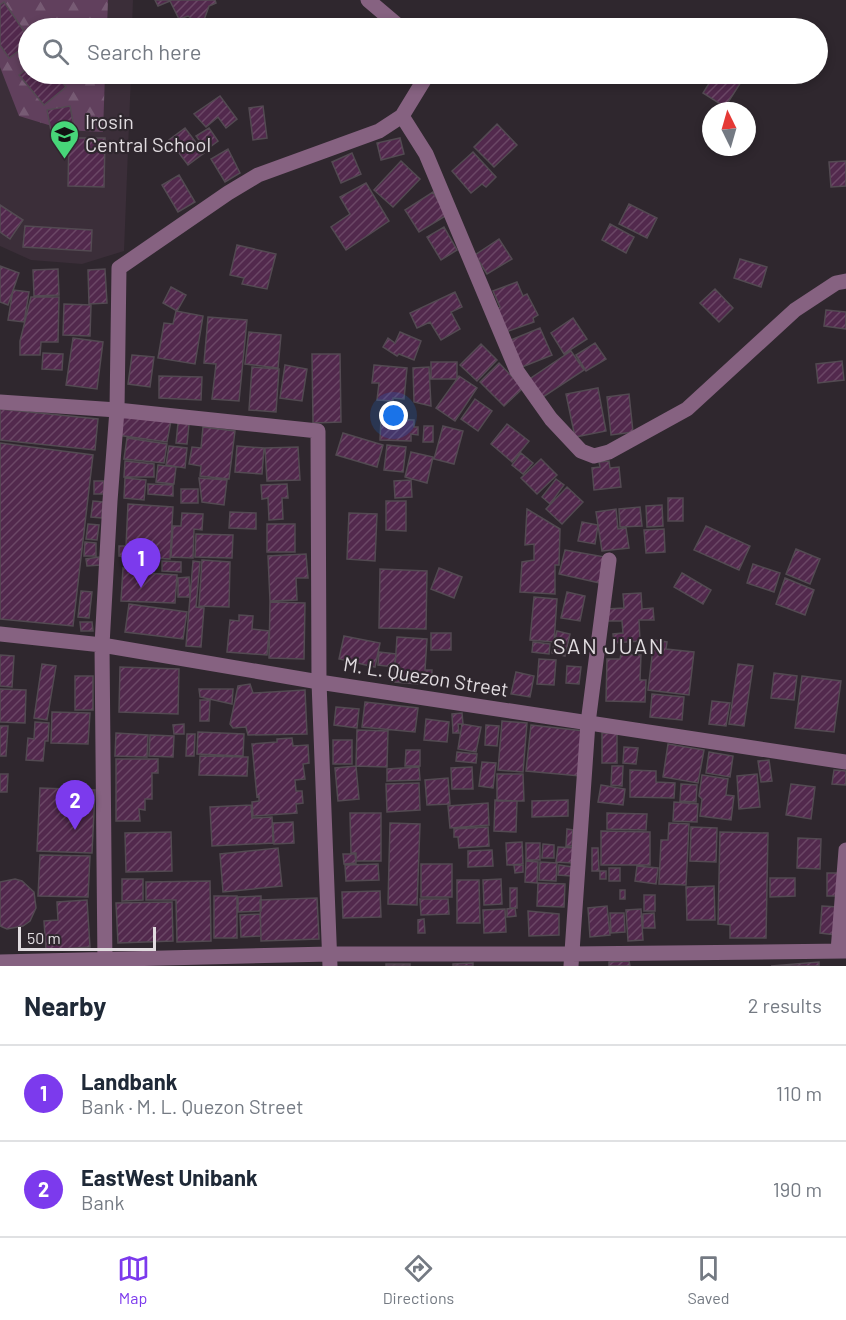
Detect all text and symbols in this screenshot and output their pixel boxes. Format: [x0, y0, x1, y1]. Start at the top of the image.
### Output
search box [18, 18, 828, 84]
icon: search [39, 35, 72, 68]
text: Search here [87, 38, 201, 64]
north arrow [702, 102, 756, 156]
place label: Irosin Central School [85, 109, 211, 156]
school or university icon: Irosin Central School [48, 118, 80, 160]
your location [379, 401, 408, 430]
pin: 1 [122, 538, 160, 588]
district label: SAN JUAN [553, 632, 665, 658]
street label: M. L. Quezon Street [342, 651, 510, 701]
pin: 2 [56, 780, 94, 830]
scale bar [18, 924, 156, 952]
text: 50 m [27, 928, 61, 947]
text: Nearby [24, 990, 106, 1021]
text: 2 results [748, 993, 822, 1017]
text: Landbank [81, 1068, 177, 1094]
text: 1 [40, 1081, 47, 1105]
text: 110 m [776, 1081, 822, 1105]
text: Bank · M. L. Quezon Street [81, 1094, 303, 1118]
text: EastWest Unibank [81, 1164, 258, 1190]
text: 2 [38, 1177, 49, 1201]
text: 190 m [773, 1177, 822, 1201]
text: Bank [81, 1190, 124, 1214]
tab: Map [117, 1252, 150, 1307]
tab: Directions [383, 1252, 454, 1307]
tab: Saved [687, 1252, 729, 1307]

